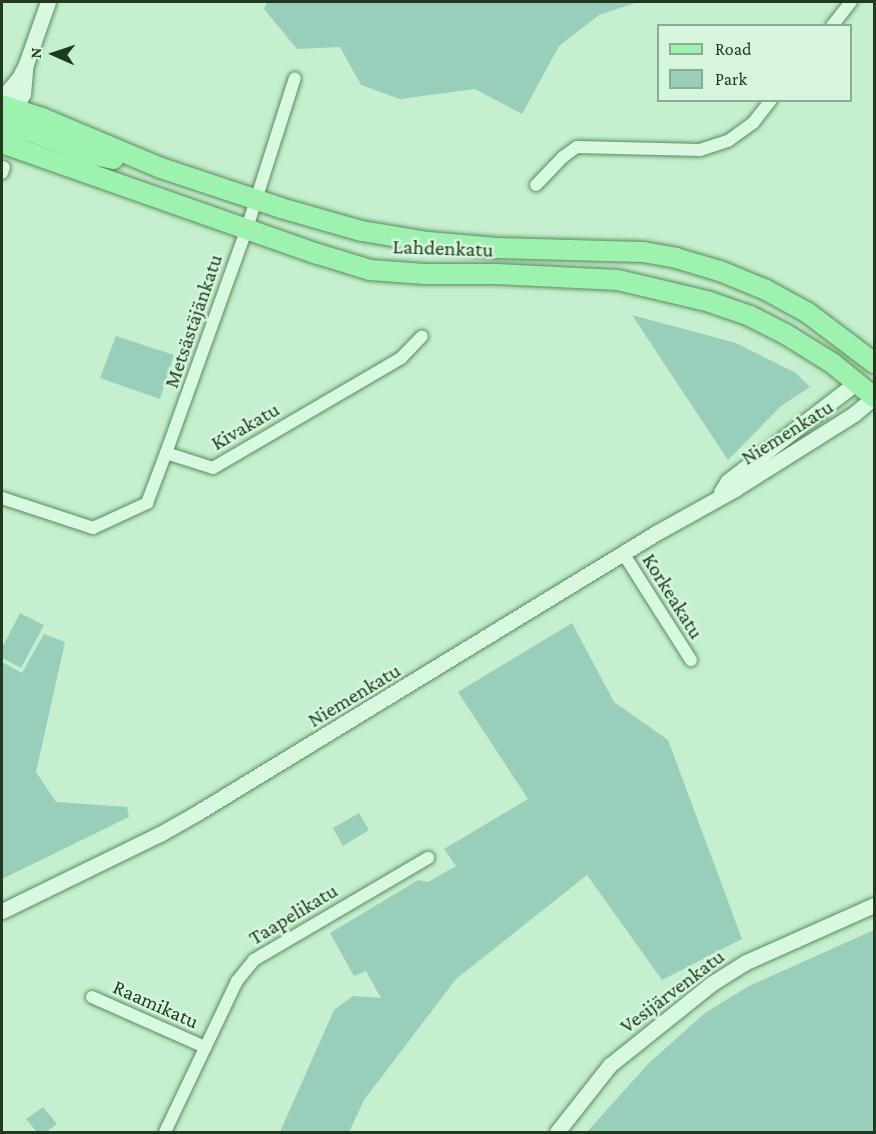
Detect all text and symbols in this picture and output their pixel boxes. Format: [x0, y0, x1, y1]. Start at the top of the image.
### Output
north arrow [24, 24, 84, 84]
legend [657, 24, 852, 102]
text: Road [715, 39, 752, 59]
text: N [27, 47, 44, 59]
text: Park [715, 69, 747, 89]
street label: Lahdenkatu [392, 234, 494, 262]
street label: Metsästäjänkatu [158, 251, 228, 391]
street label: Niemenkatu [736, 394, 838, 470]
street label: Kivakatu [206, 396, 284, 456]
street label: Korkeakatu [637, 549, 709, 643]
street label: Niemenkatu [303, 658, 405, 732]
street label: Taapelikatu [244, 878, 342, 950]
street label: Vesijärvenkatu [615, 944, 729, 1038]
street label: Raamikatu [109, 974, 203, 1034]

